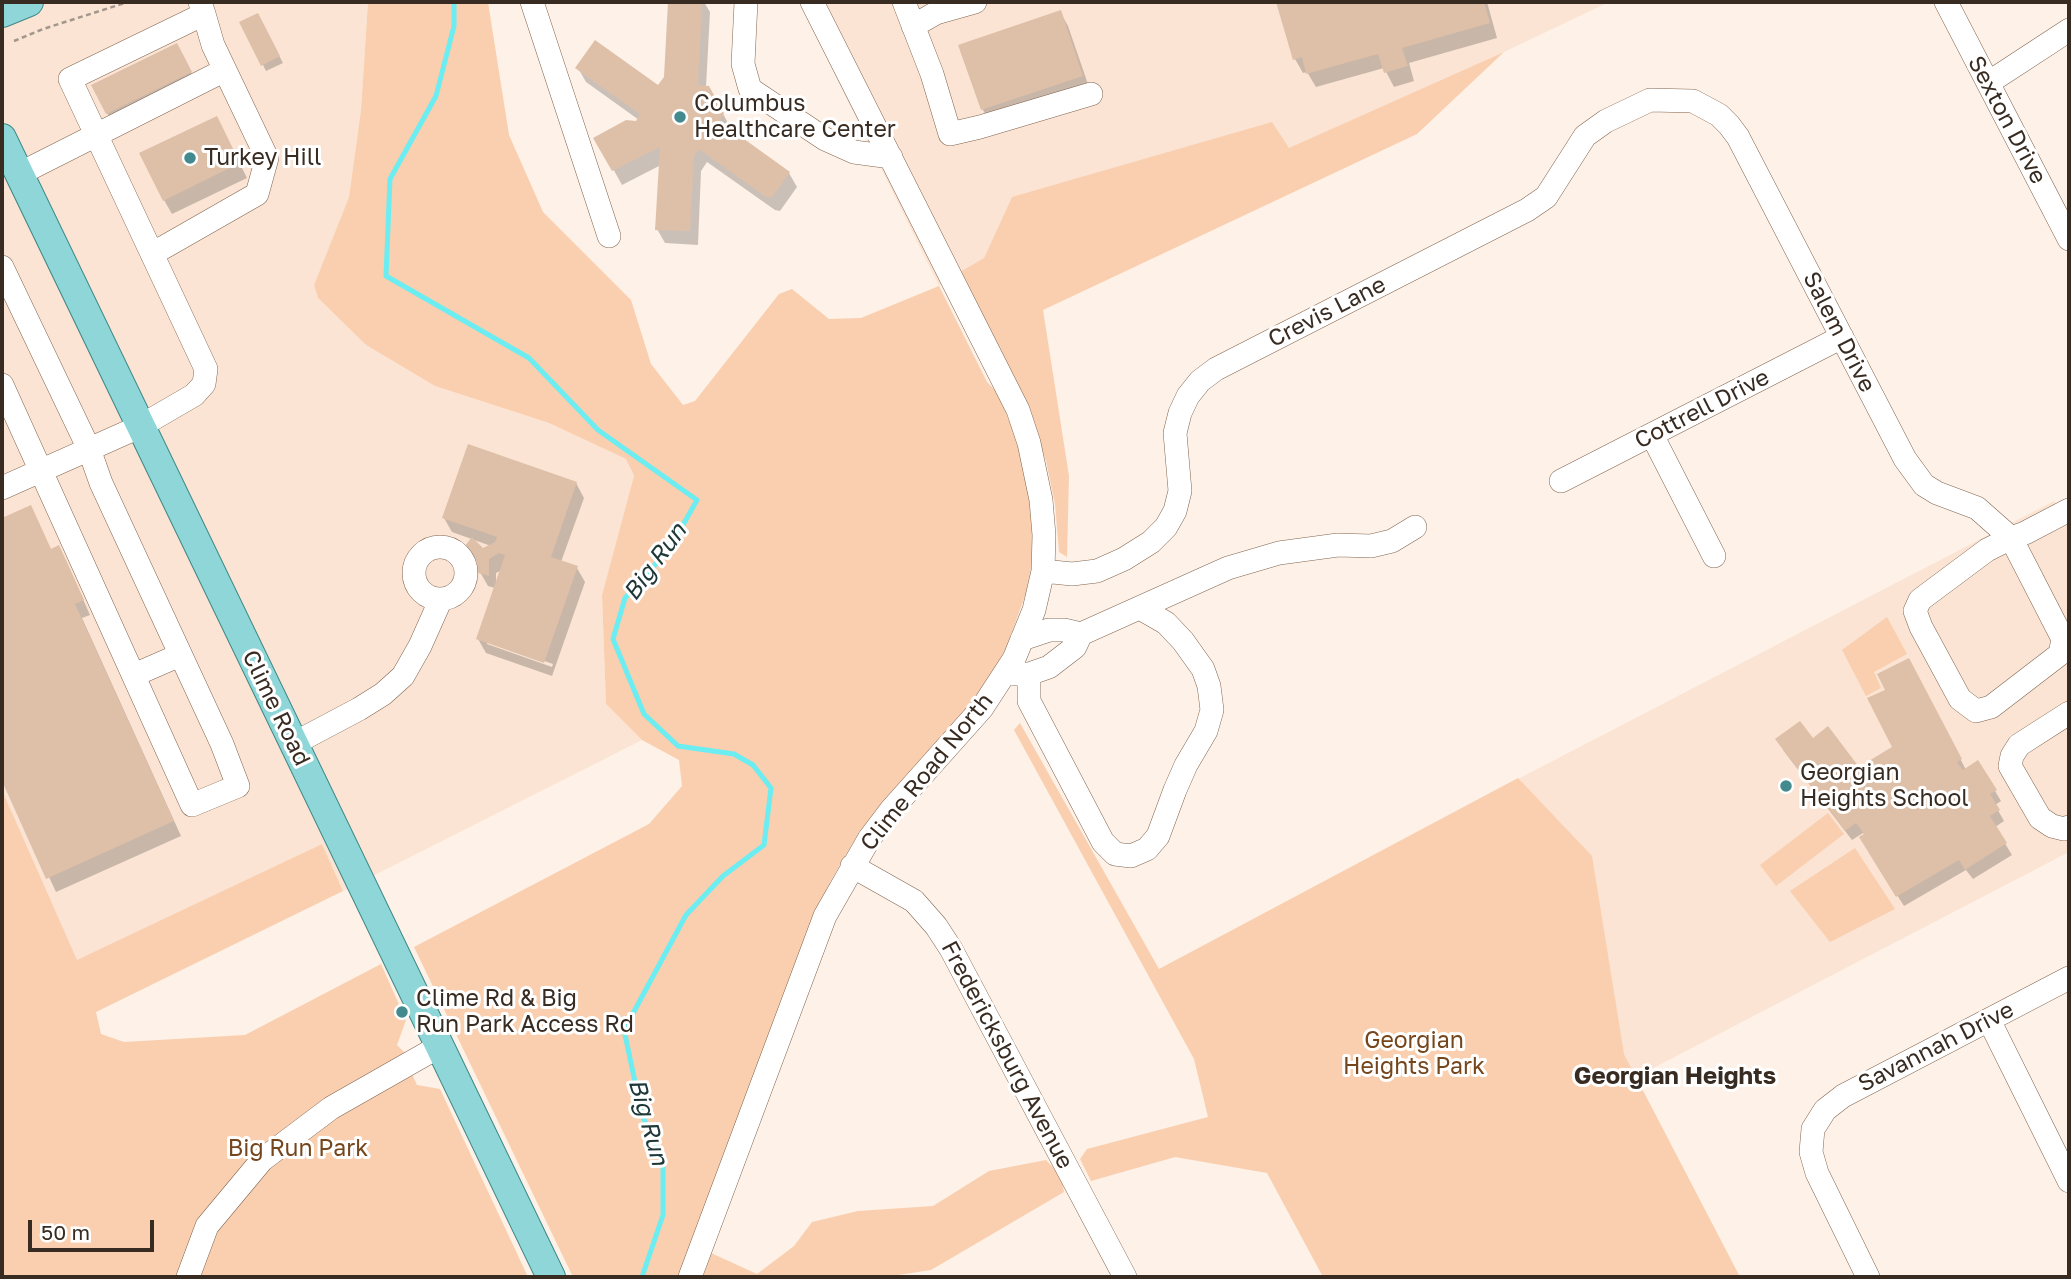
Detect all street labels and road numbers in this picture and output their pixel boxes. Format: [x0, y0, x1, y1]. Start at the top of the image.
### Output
street label: Sexton Drive [1962, 51, 2052, 189]
street label: Salem Drive [1797, 267, 1881, 397]
street label: Crevis Lane [1264, 271, 1390, 353]
street label: Cottrell Drive [1630, 363, 1774, 455]
street label: Clime Road [236, 646, 316, 770]
street label: Clime Road North [855, 688, 999, 856]
street label: Fredericksburg Avenue [935, 936, 1079, 1174]
street label: Savannah Drive [1854, 996, 2018, 1098]

